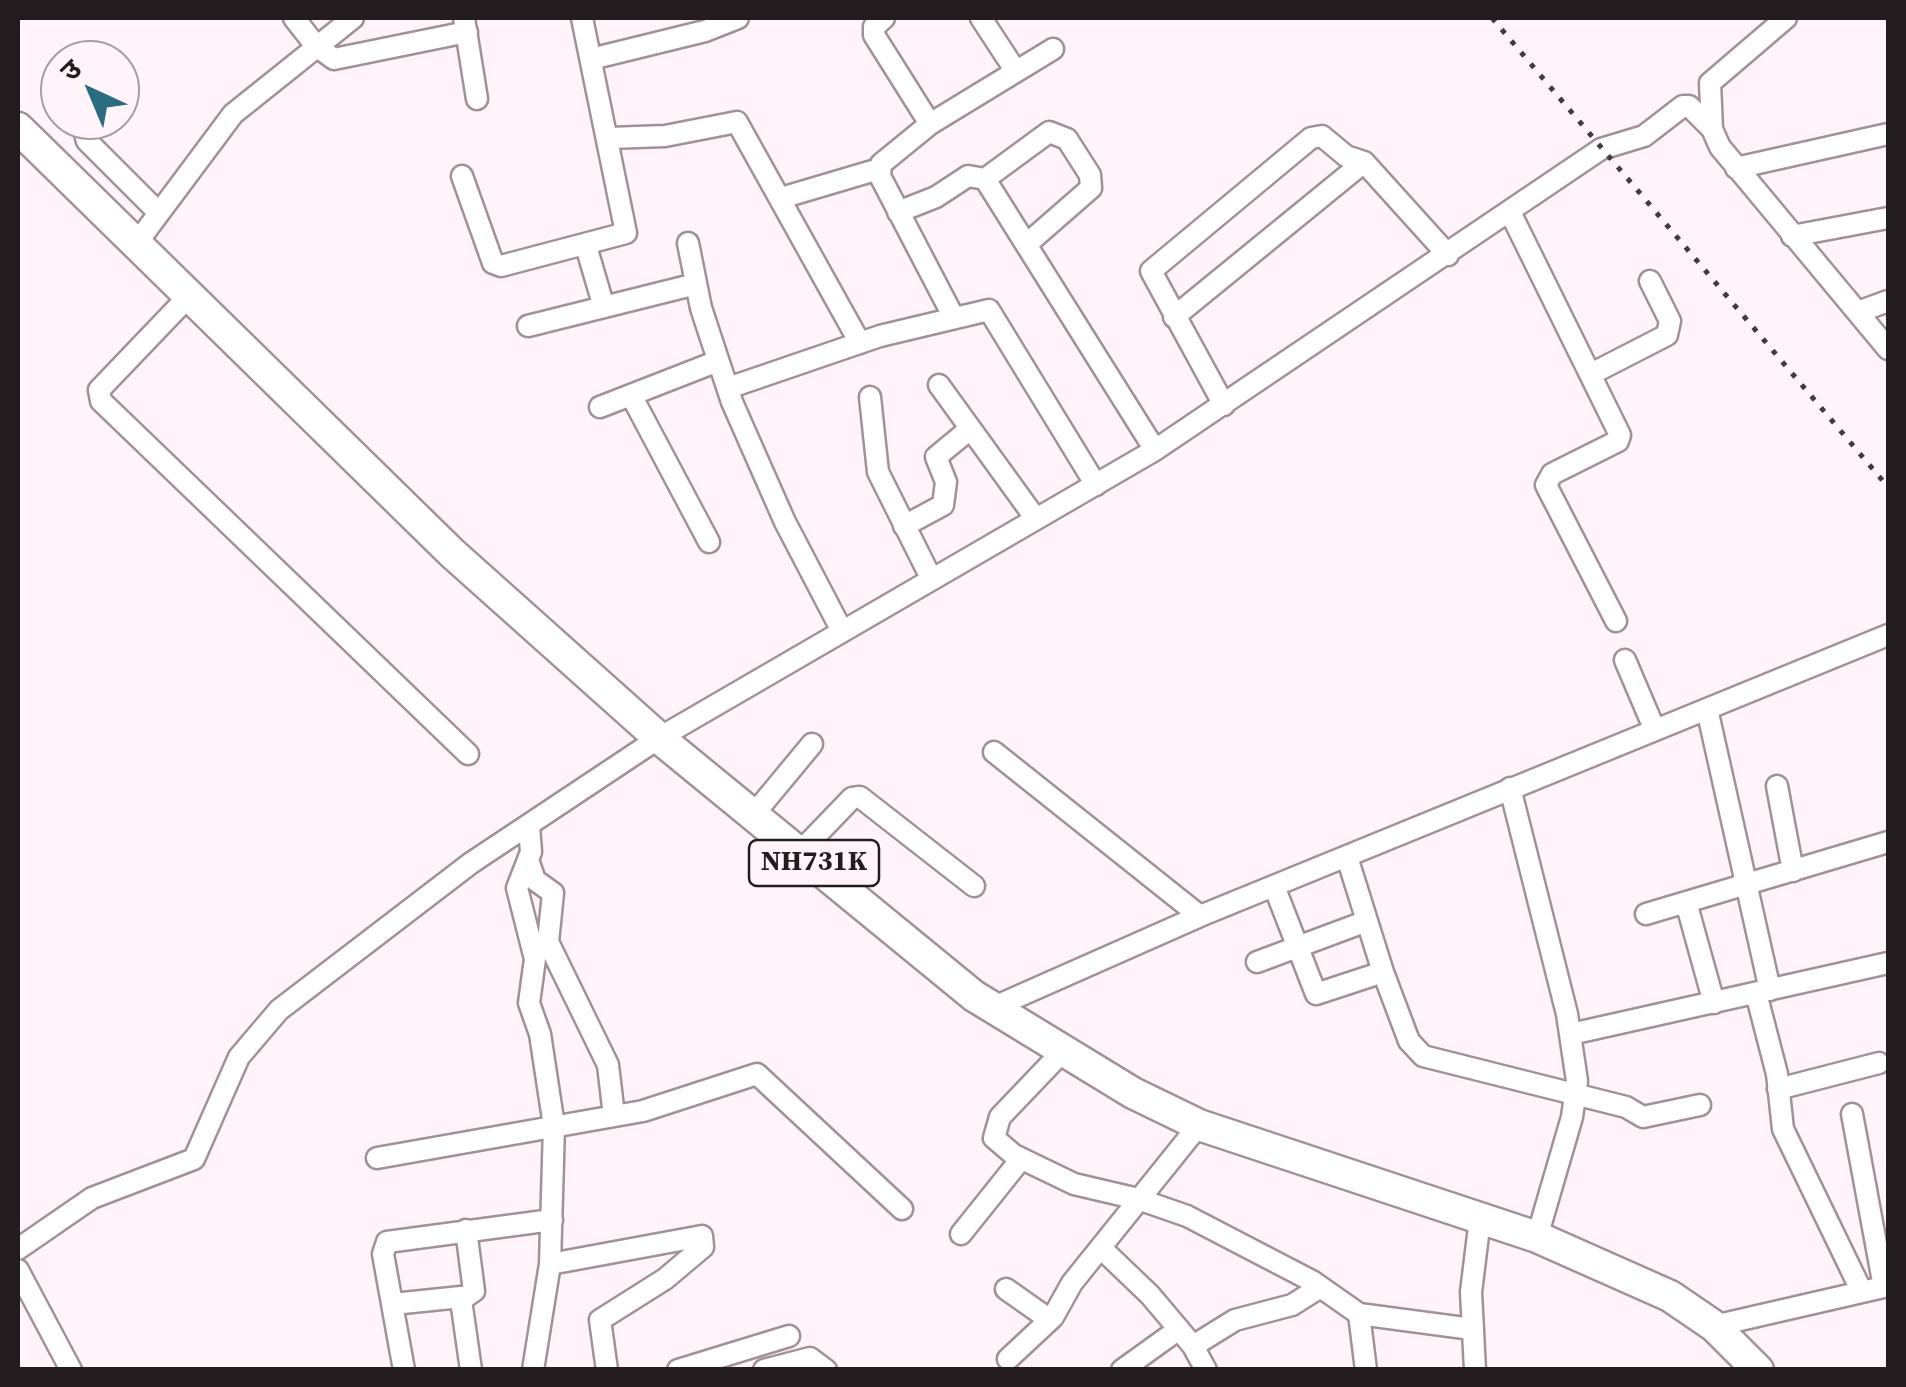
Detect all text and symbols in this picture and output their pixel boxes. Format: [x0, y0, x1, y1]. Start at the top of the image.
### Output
north arrow [40, 40, 140, 140]
text: उ [51, 51, 90, 89]
road number: NH731K [749, 840, 879, 886]

